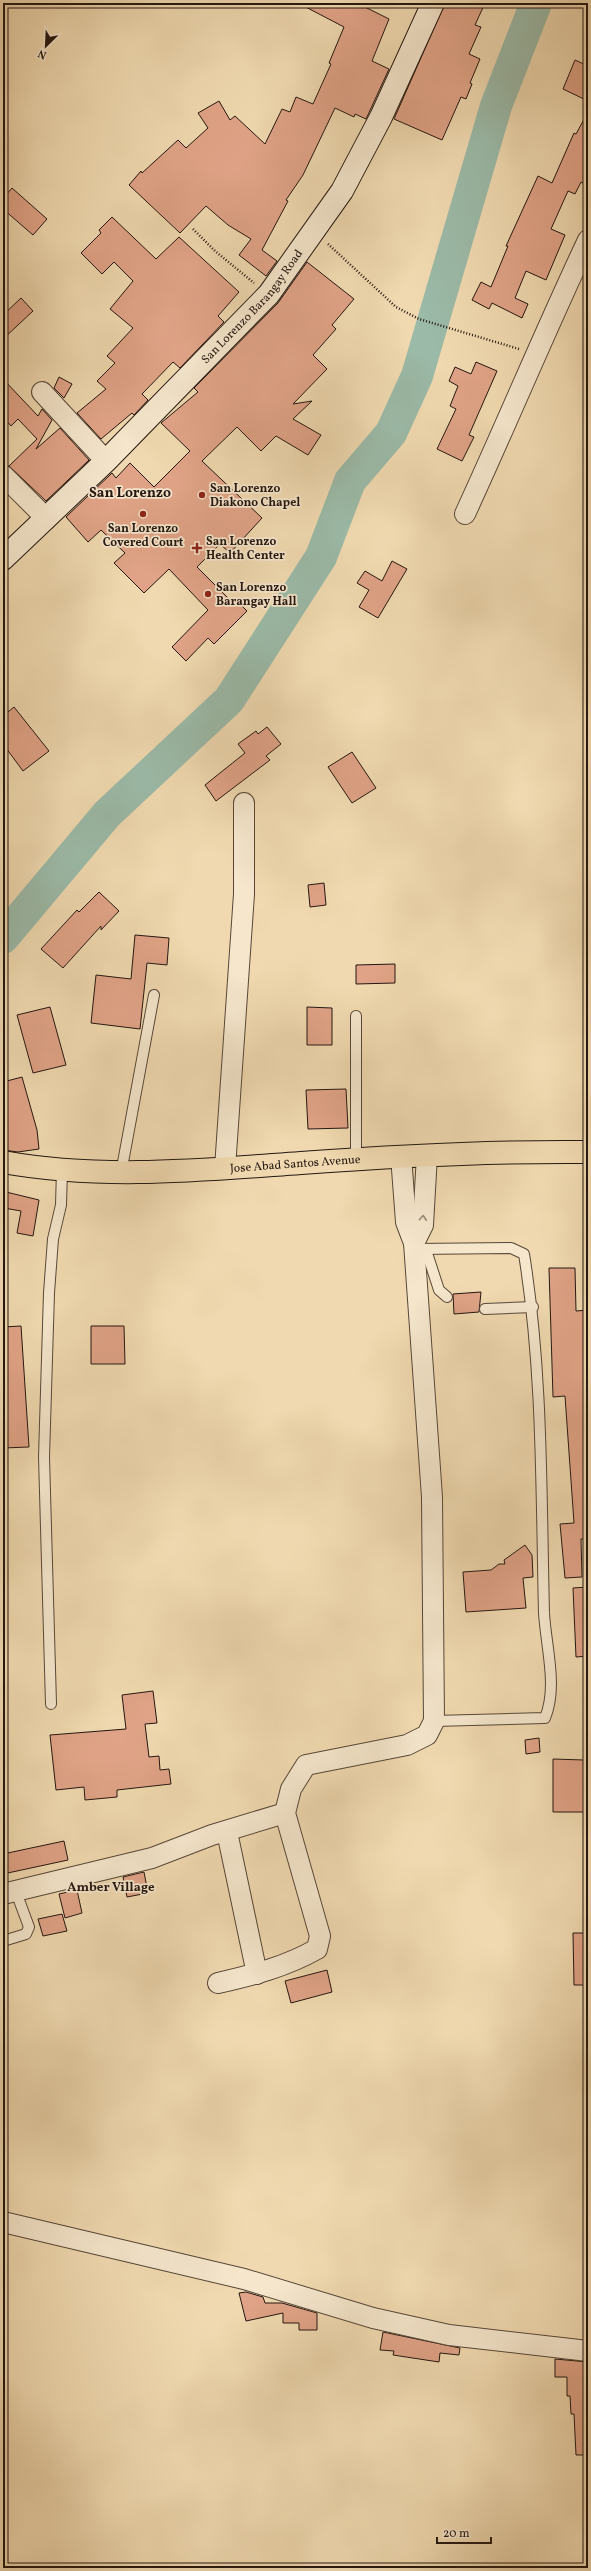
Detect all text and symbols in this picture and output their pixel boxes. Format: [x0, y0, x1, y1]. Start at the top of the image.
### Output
north arrow [26, 26, 66, 66]
text: N [36, 45, 49, 62]
street label: San Lorenzo Barangay Road [198, 247, 307, 368]
place label: San Lorenzo Diakono Chapel [210, 481, 300, 511]
district label: San Lorenzo [89, 484, 171, 503]
marker: San Lorenzo Diakono Chapel [197, 490, 207, 500]
marker: San Lorenzo Covered Court [138, 509, 148, 519]
place label: San Lorenzo Covered Court [103, 521, 184, 551]
place label: San Lorenzo Health Center [206, 534, 285, 564]
marker: San Lorenzo Health Center [191, 542, 203, 554]
place label: San Lorenzo Barangay Hall [216, 580, 297, 610]
marker: San Lorenzo Barangay Hall [203, 589, 213, 599]
street label: Jose Abad Santos Avenue [229, 1152, 361, 1177]
one-way arrow [419, 1215, 428, 1221]
district label: Amber Village [67, 1879, 155, 1897]
scale bar [437, 2519, 491, 2545]
text: 20 m [443, 2526, 470, 2542]

